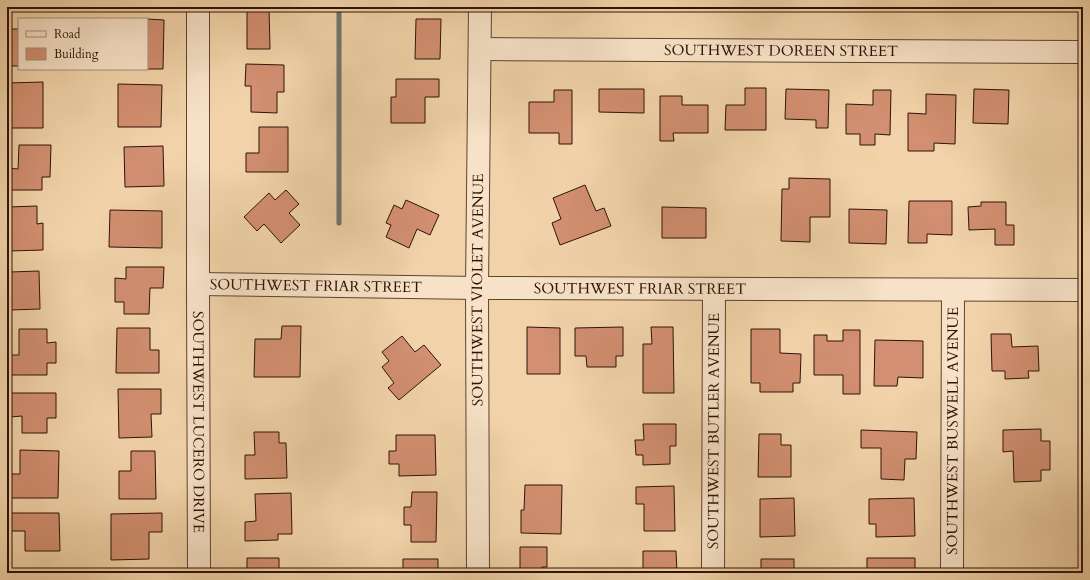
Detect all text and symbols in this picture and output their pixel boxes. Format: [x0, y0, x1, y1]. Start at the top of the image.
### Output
legend [18, 18, 148, 70]
text: Road [54, 26, 81, 42]
street label: SOUTHWEST DOREEN STREET [664, 40, 898, 61]
text: Building [54, 46, 99, 62]
street label: SOUTHWEST VIOLET AVENUE [467, 174, 488, 406]
street label: SOUTHWEST FRIAR STREET [210, 274, 422, 297]
street label: SOUTHWEST FRIAR STREET [534, 278, 746, 299]
street label: SOUTHWEST BUSWELL AVENUE [942, 307, 963, 555]
street label: SOUTHWEST LUCERO DRIVE [188, 311, 209, 533]
street label: SOUTHWEST BUTLER AVENUE [703, 313, 724, 549]

